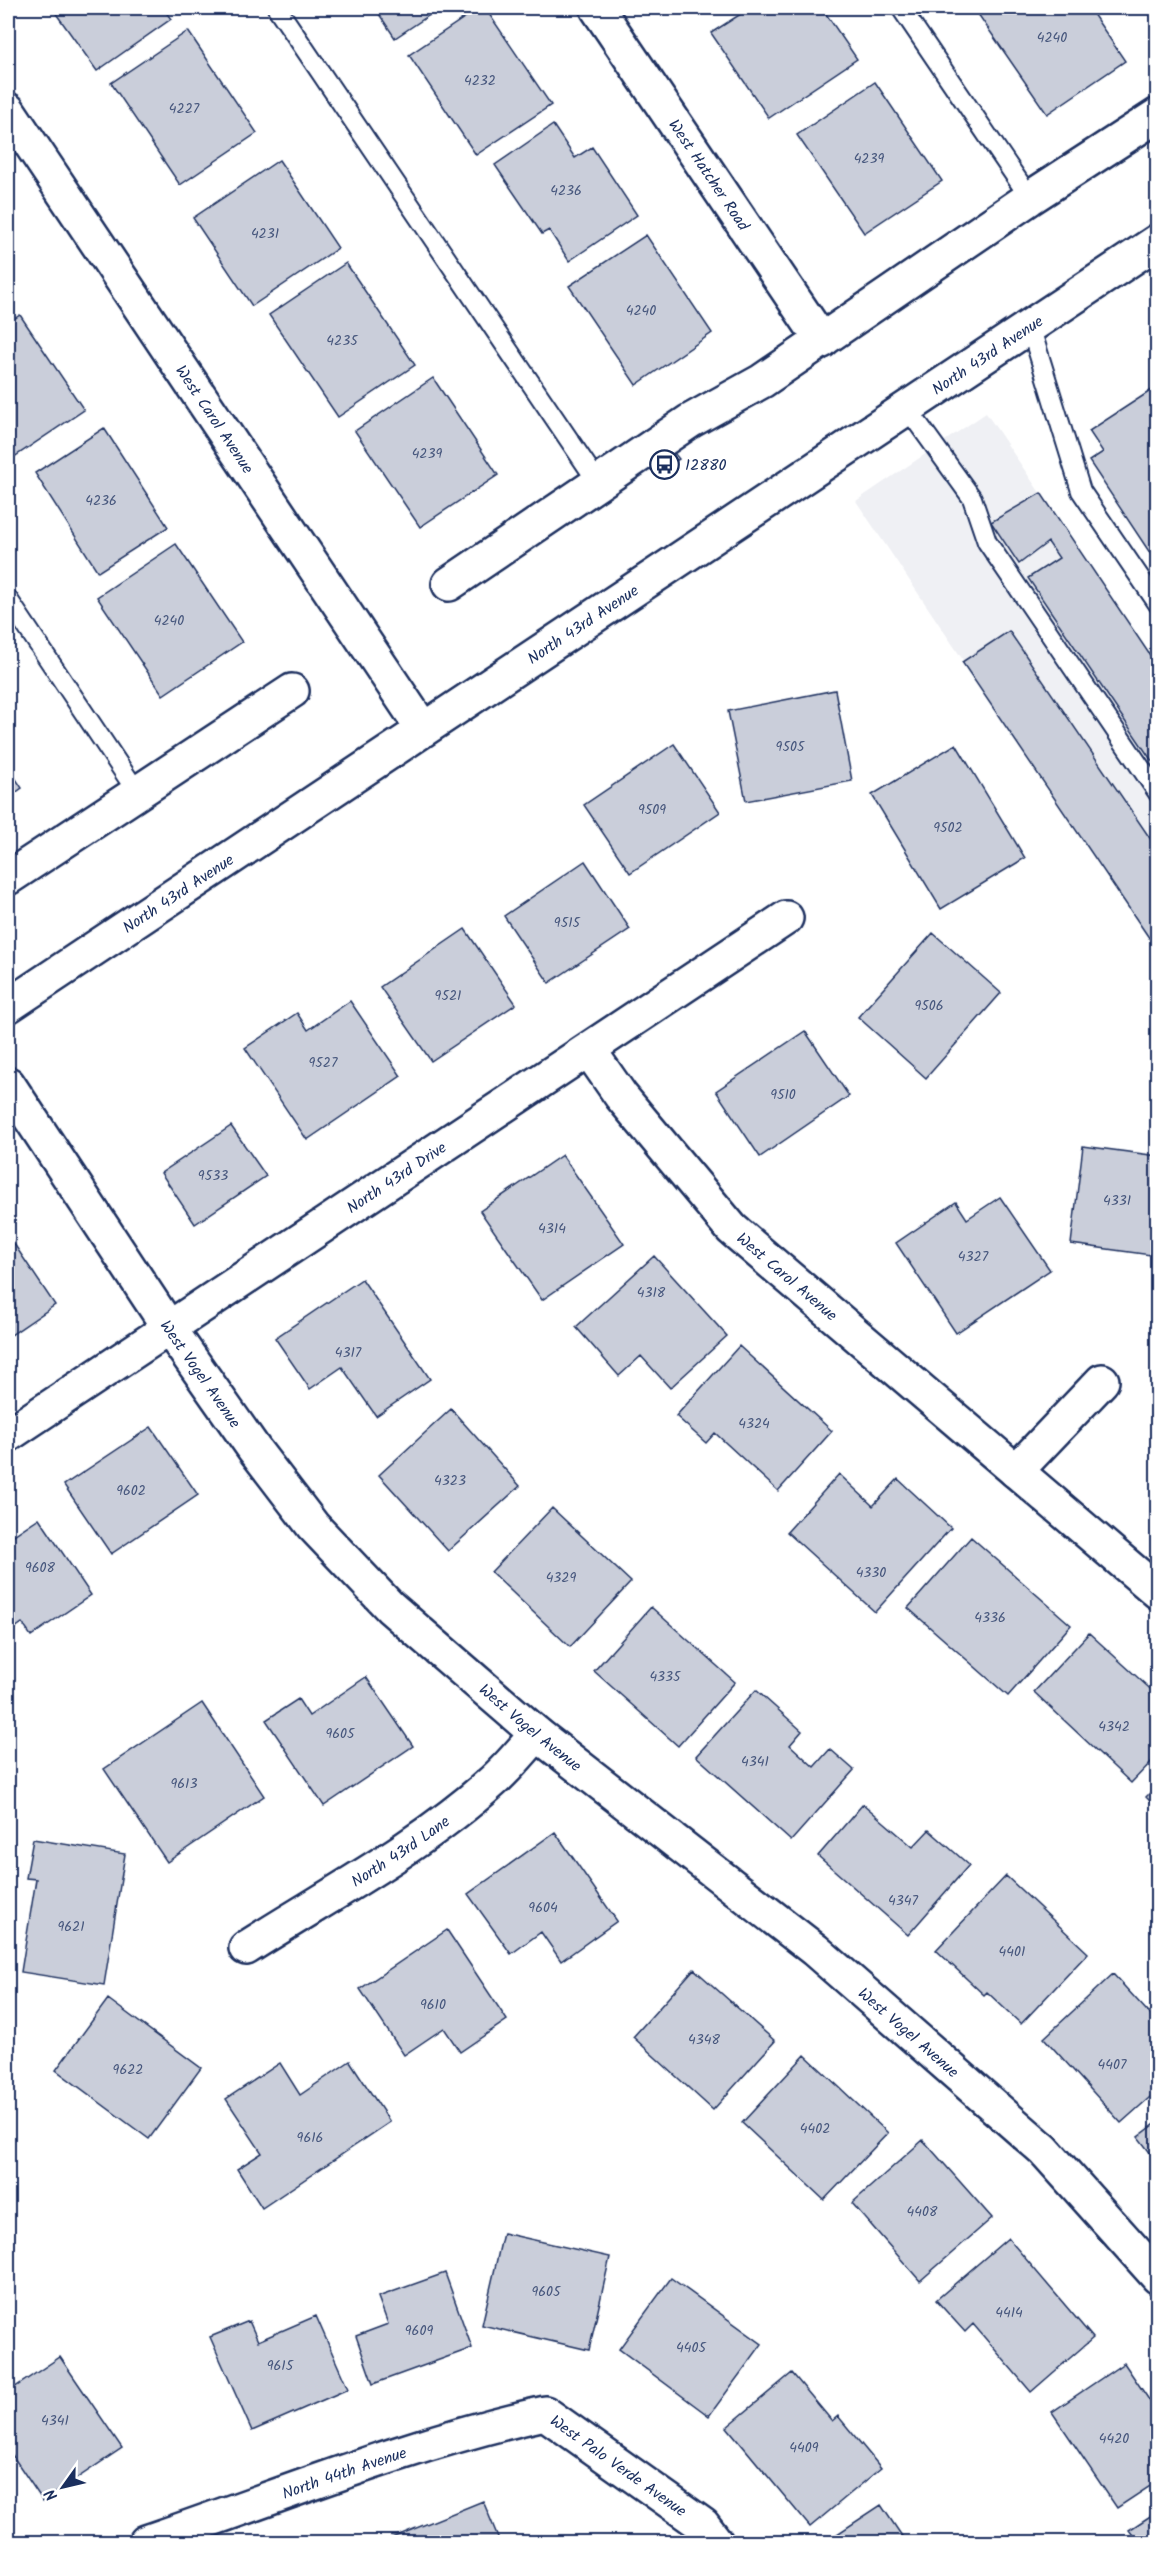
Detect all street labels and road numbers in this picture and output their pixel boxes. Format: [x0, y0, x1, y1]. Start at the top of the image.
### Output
street label: West Hatcher Road [661, 114, 756, 237]
street label: North 43rd Avenue [927, 310, 1049, 402]
street label: West Carol Avenue [168, 360, 259, 479]
street label: North 43rd Avenue [523, 579, 644, 671]
street label: North 43rd Avenue [118, 848, 239, 941]
street label: North 43rd Drive [342, 1136, 452, 1221]
street label: West Carol Avenue [730, 1227, 843, 1328]
street label: West Vogel Avenue [153, 1315, 247, 1434]
street label: West Vogel Avenue [473, 1678, 587, 1778]
street label: North 43rd Lane [346, 1810, 455, 1894]
street label: West Vogel Avenue [852, 1982, 964, 2084]
street label: West Palo Verde Avenue [544, 2409, 691, 2524]
street label: North 44th Avenue [279, 2441, 410, 2507]

